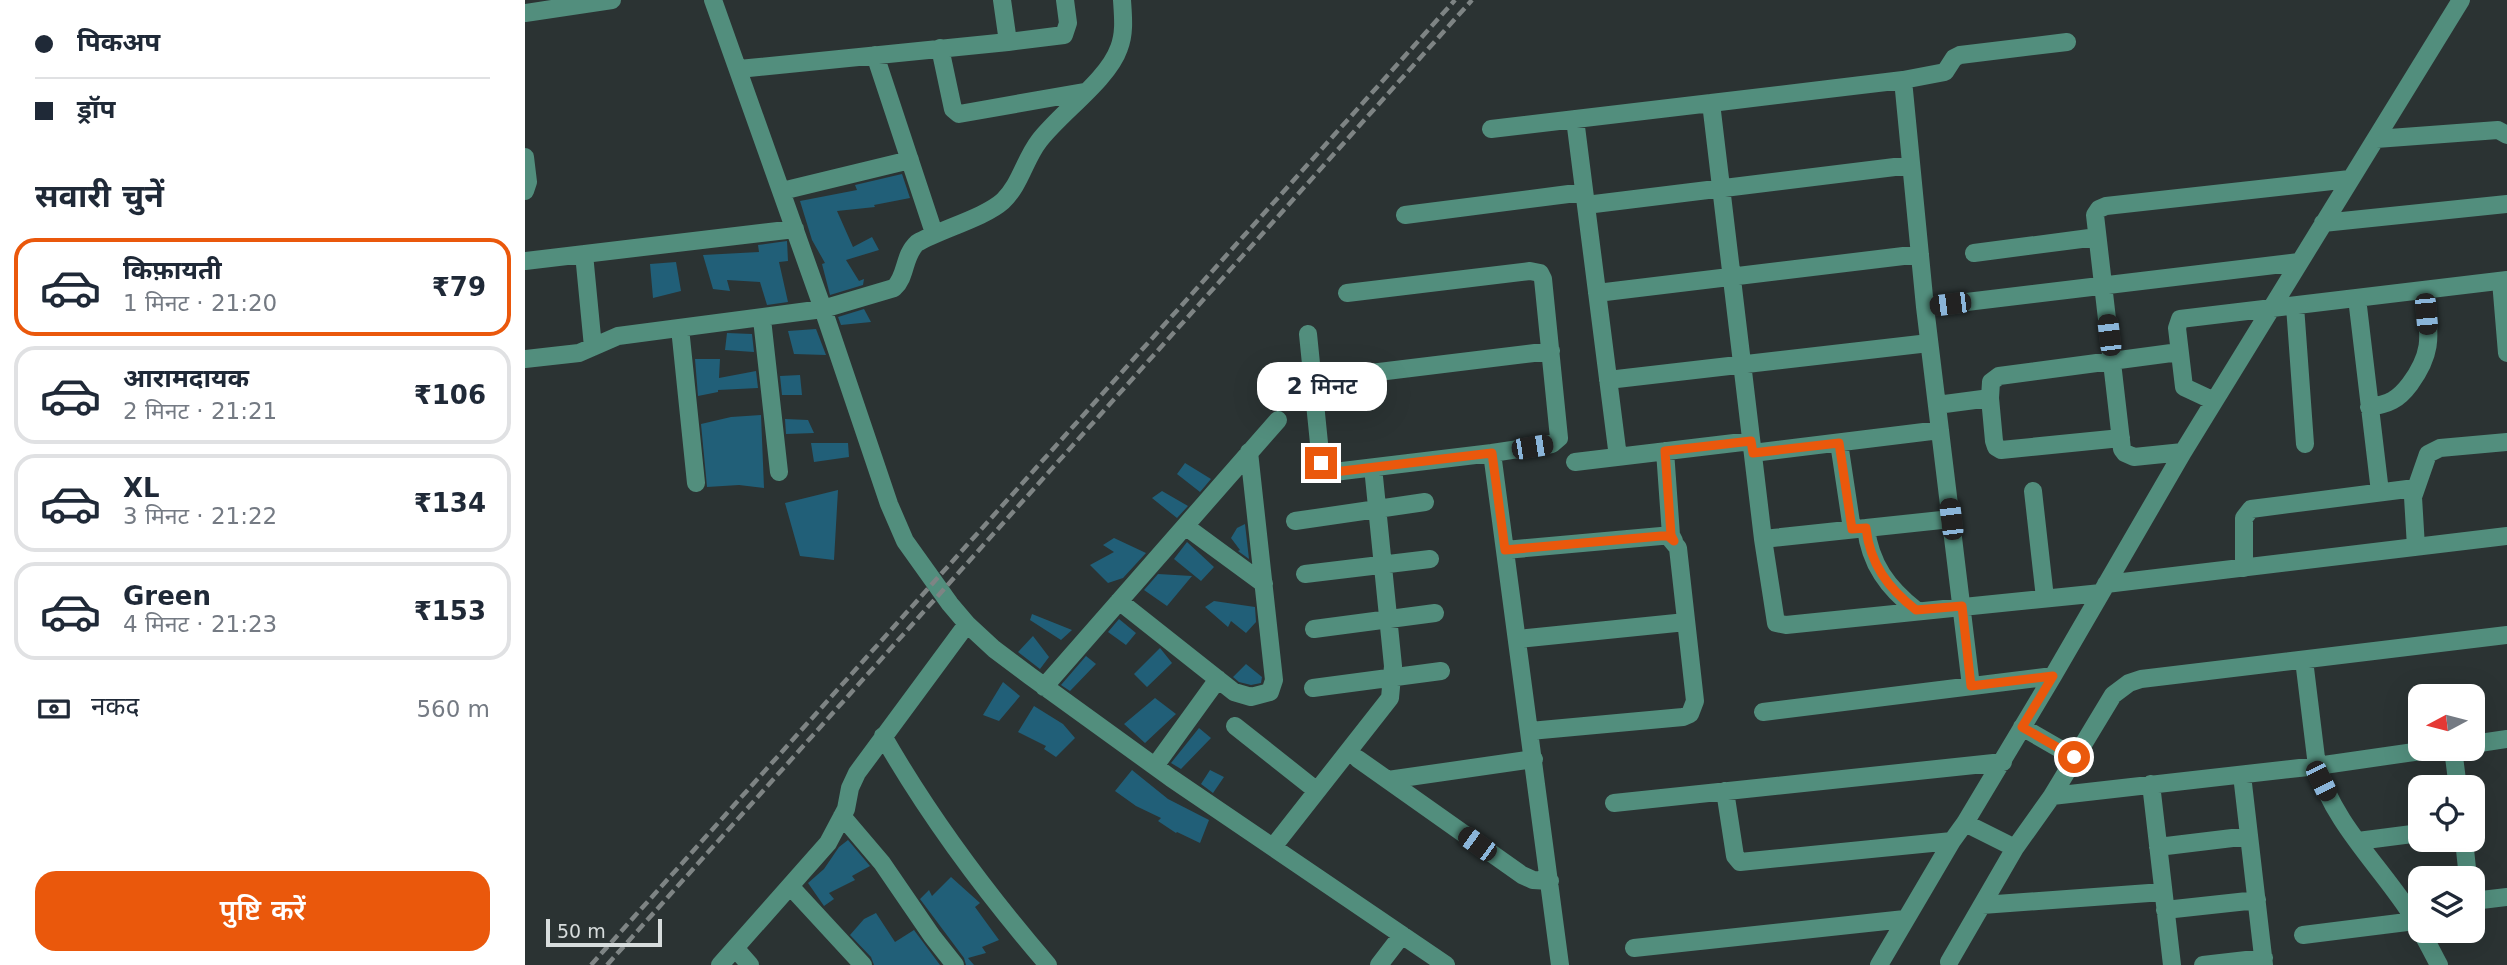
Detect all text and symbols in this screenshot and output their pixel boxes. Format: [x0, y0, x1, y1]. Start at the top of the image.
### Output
text: पिकअप [77, 27, 160, 57]
text: ड्रॉप [77, 94, 115, 124]
text: सवारी चुनें [35, 177, 164, 215]
text: किफ़ायती [123, 255, 222, 285]
icon: car [39, 256, 102, 319]
text: ₹79 [432, 272, 486, 302]
text: 1 मिनट · 21:20 [123, 290, 277, 316]
car [1928, 291, 1973, 317]
car [2414, 292, 2439, 336]
car [2097, 313, 2122, 357]
callout: 2 मिनट [1256, 362, 1386, 410]
text: आरामदायक [123, 363, 249, 393]
icon: car [39, 364, 102, 427]
text: 2 मिनट [1287, 373, 1357, 399]
text: ₹106 [414, 380, 486, 410]
text: 2 मिनट · 21:21 [123, 398, 277, 424]
car [1510, 433, 1555, 461]
route end [1305, 447, 1337, 479]
icon: car [39, 472, 102, 535]
text: XL [123, 473, 160, 503]
text: ₹134 [414, 488, 486, 518]
car [1939, 497, 1964, 541]
text: 3 मिनट · 21:22 [123, 503, 277, 529]
icon: car [39, 580, 102, 643]
text: Green [123, 581, 211, 611]
text: ₹153 [414, 596, 486, 626]
text: 4 मिनट · 21:23 [123, 611, 277, 637]
north arrow [2408, 684, 2485, 761]
map controls [2408, 684, 2485, 943]
icon: cash [35, 690, 73, 728]
text: नकद [91, 691, 139, 721]
text: 560 m [416, 696, 490, 722]
route start [2058, 741, 2090, 773]
car [2303, 758, 2340, 804]
button: locate [2408, 775, 2485, 852]
car [1454, 823, 1501, 865]
button: layers [2408, 866, 2485, 943]
button: पुष्टि करें [35, 871, 490, 951]
scale bar [546, 916, 661, 948]
text: 50 m [557, 920, 606, 942]

